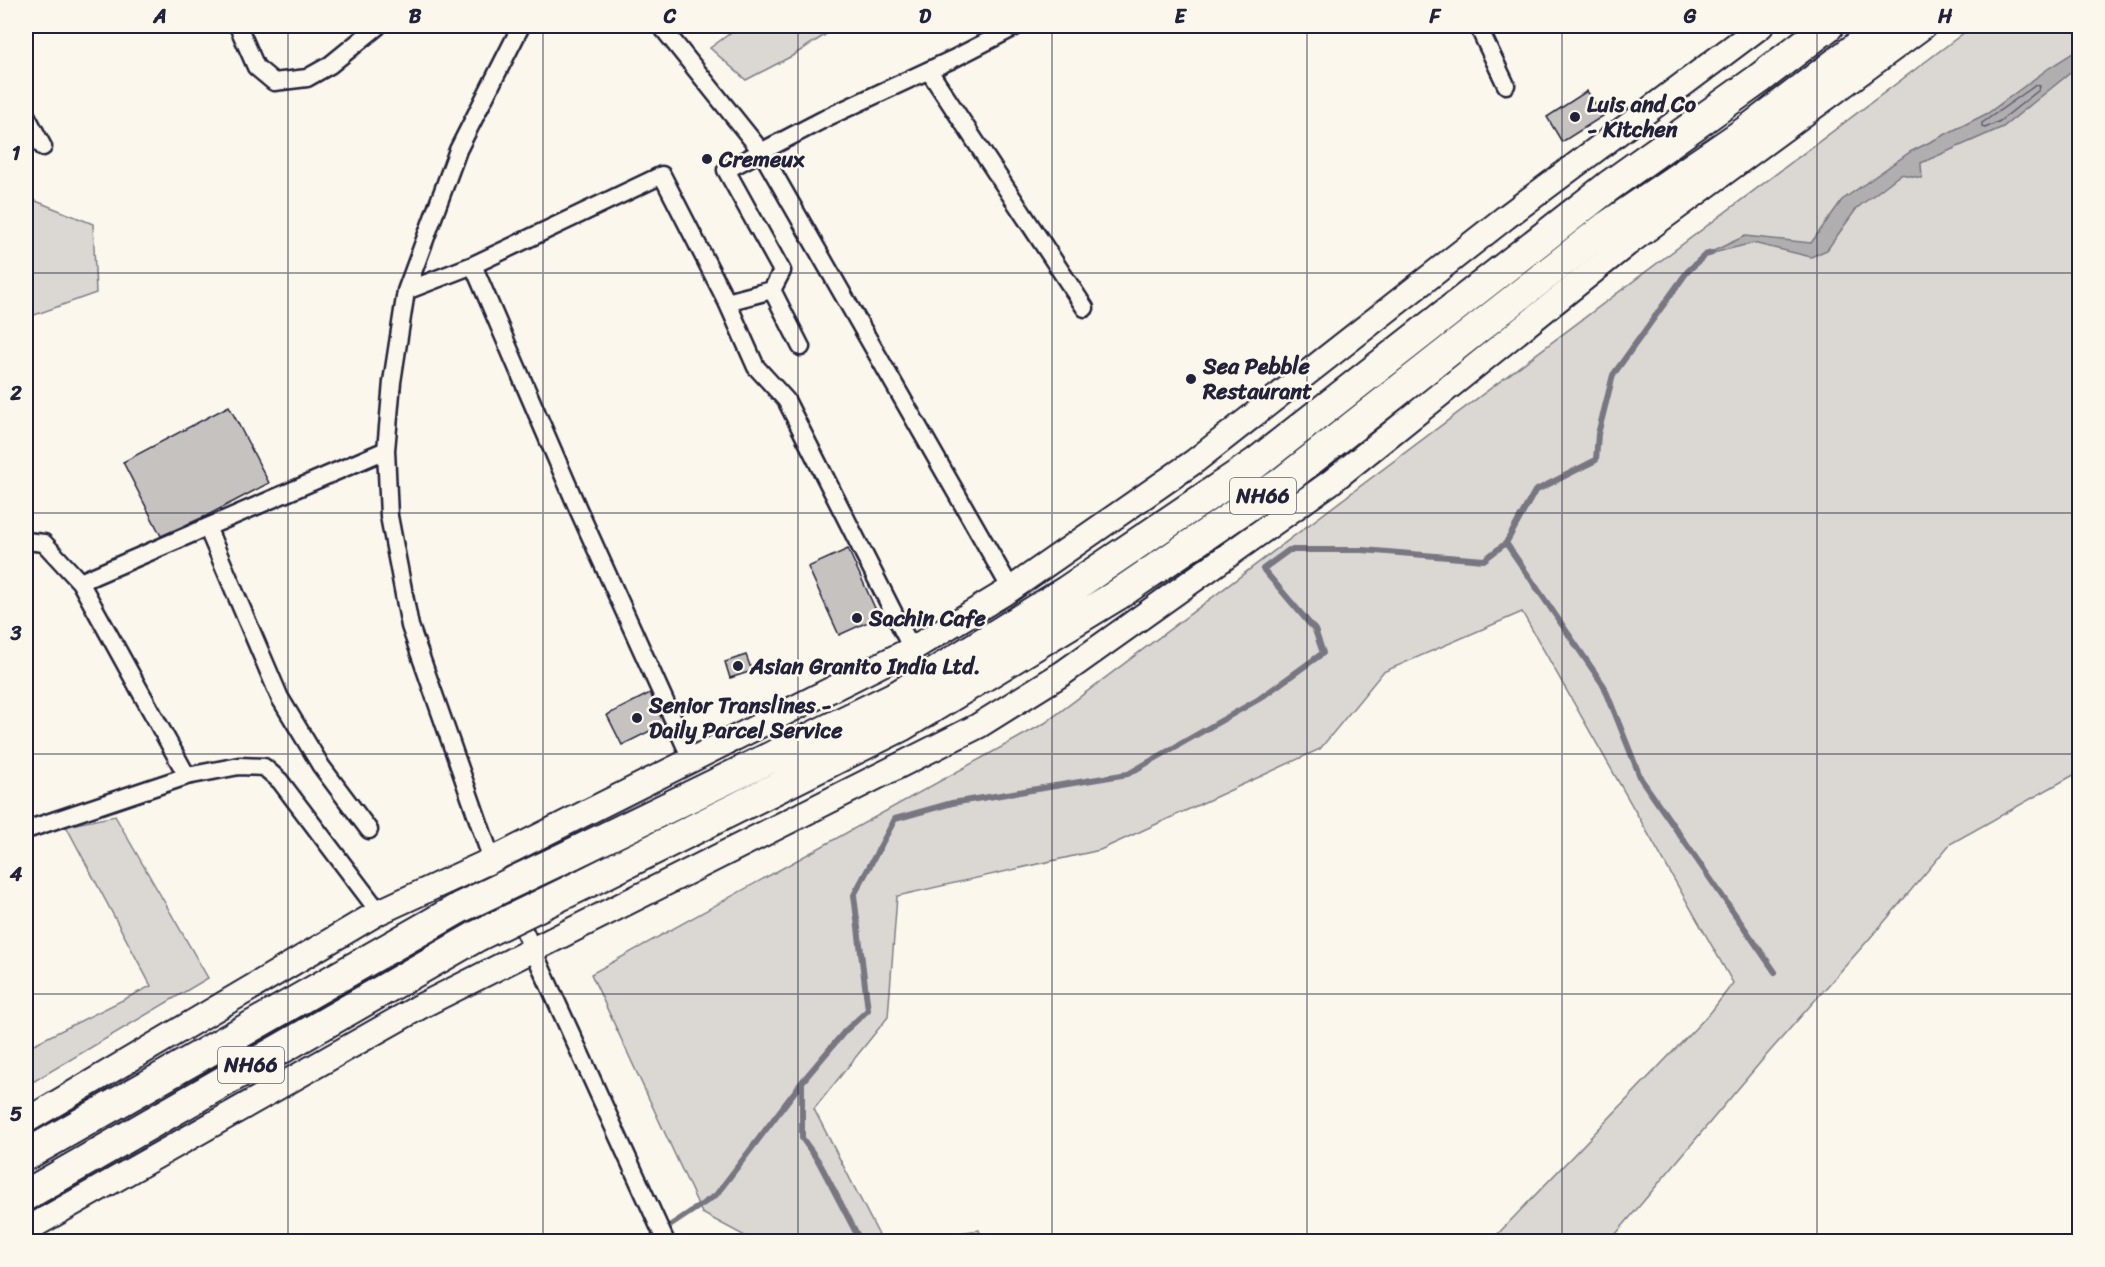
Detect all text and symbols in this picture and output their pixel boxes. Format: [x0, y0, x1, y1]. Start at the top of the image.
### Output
text: A [152, 0, 167, 34]
text: B [409, 0, 422, 34]
text: C [663, 0, 677, 34]
text: D [919, 0, 932, 34]
text: E [1174, 0, 1187, 34]
text: F [1429, 0, 1442, 34]
text: G [1683, 0, 1697, 34]
text: H [1937, 0, 1953, 34]
place label: Luis and Co - Kitchen [1587, 85, 1697, 149]
marker: Luis and Co - Kitchen [1568, 110, 1582, 124]
text: 1 [12, 136, 21, 171]
place label: Cremeux [718, 140, 805, 179]
marker: Cremeux [700, 152, 714, 166]
place label: Sea Pebble Restaurant [1202, 347, 1312, 411]
marker: Sea Pebble Restaurant [1184, 372, 1198, 386]
text: 2 [9, 376, 22, 411]
road number: NH66 [1230, 478, 1296, 514]
place label: Sachin Cafe [868, 599, 987, 638]
marker: Sachin Cafe [850, 611, 864, 625]
text: 3 [10, 616, 22, 651]
place label: Asian Granito India Ltd. [749, 647, 981, 686]
marker: Asian Granito India Ltd. [731, 659, 745, 673]
place label: Senior Translines - Daily Parcel Service [648, 686, 843, 750]
marker: Senior Translines - Daily Parcel Service [630, 711, 644, 725]
text: 4 [9, 857, 23, 892]
road number: NH66 [218, 1047, 284, 1083]
text: 5 [10, 1097, 22, 1132]

